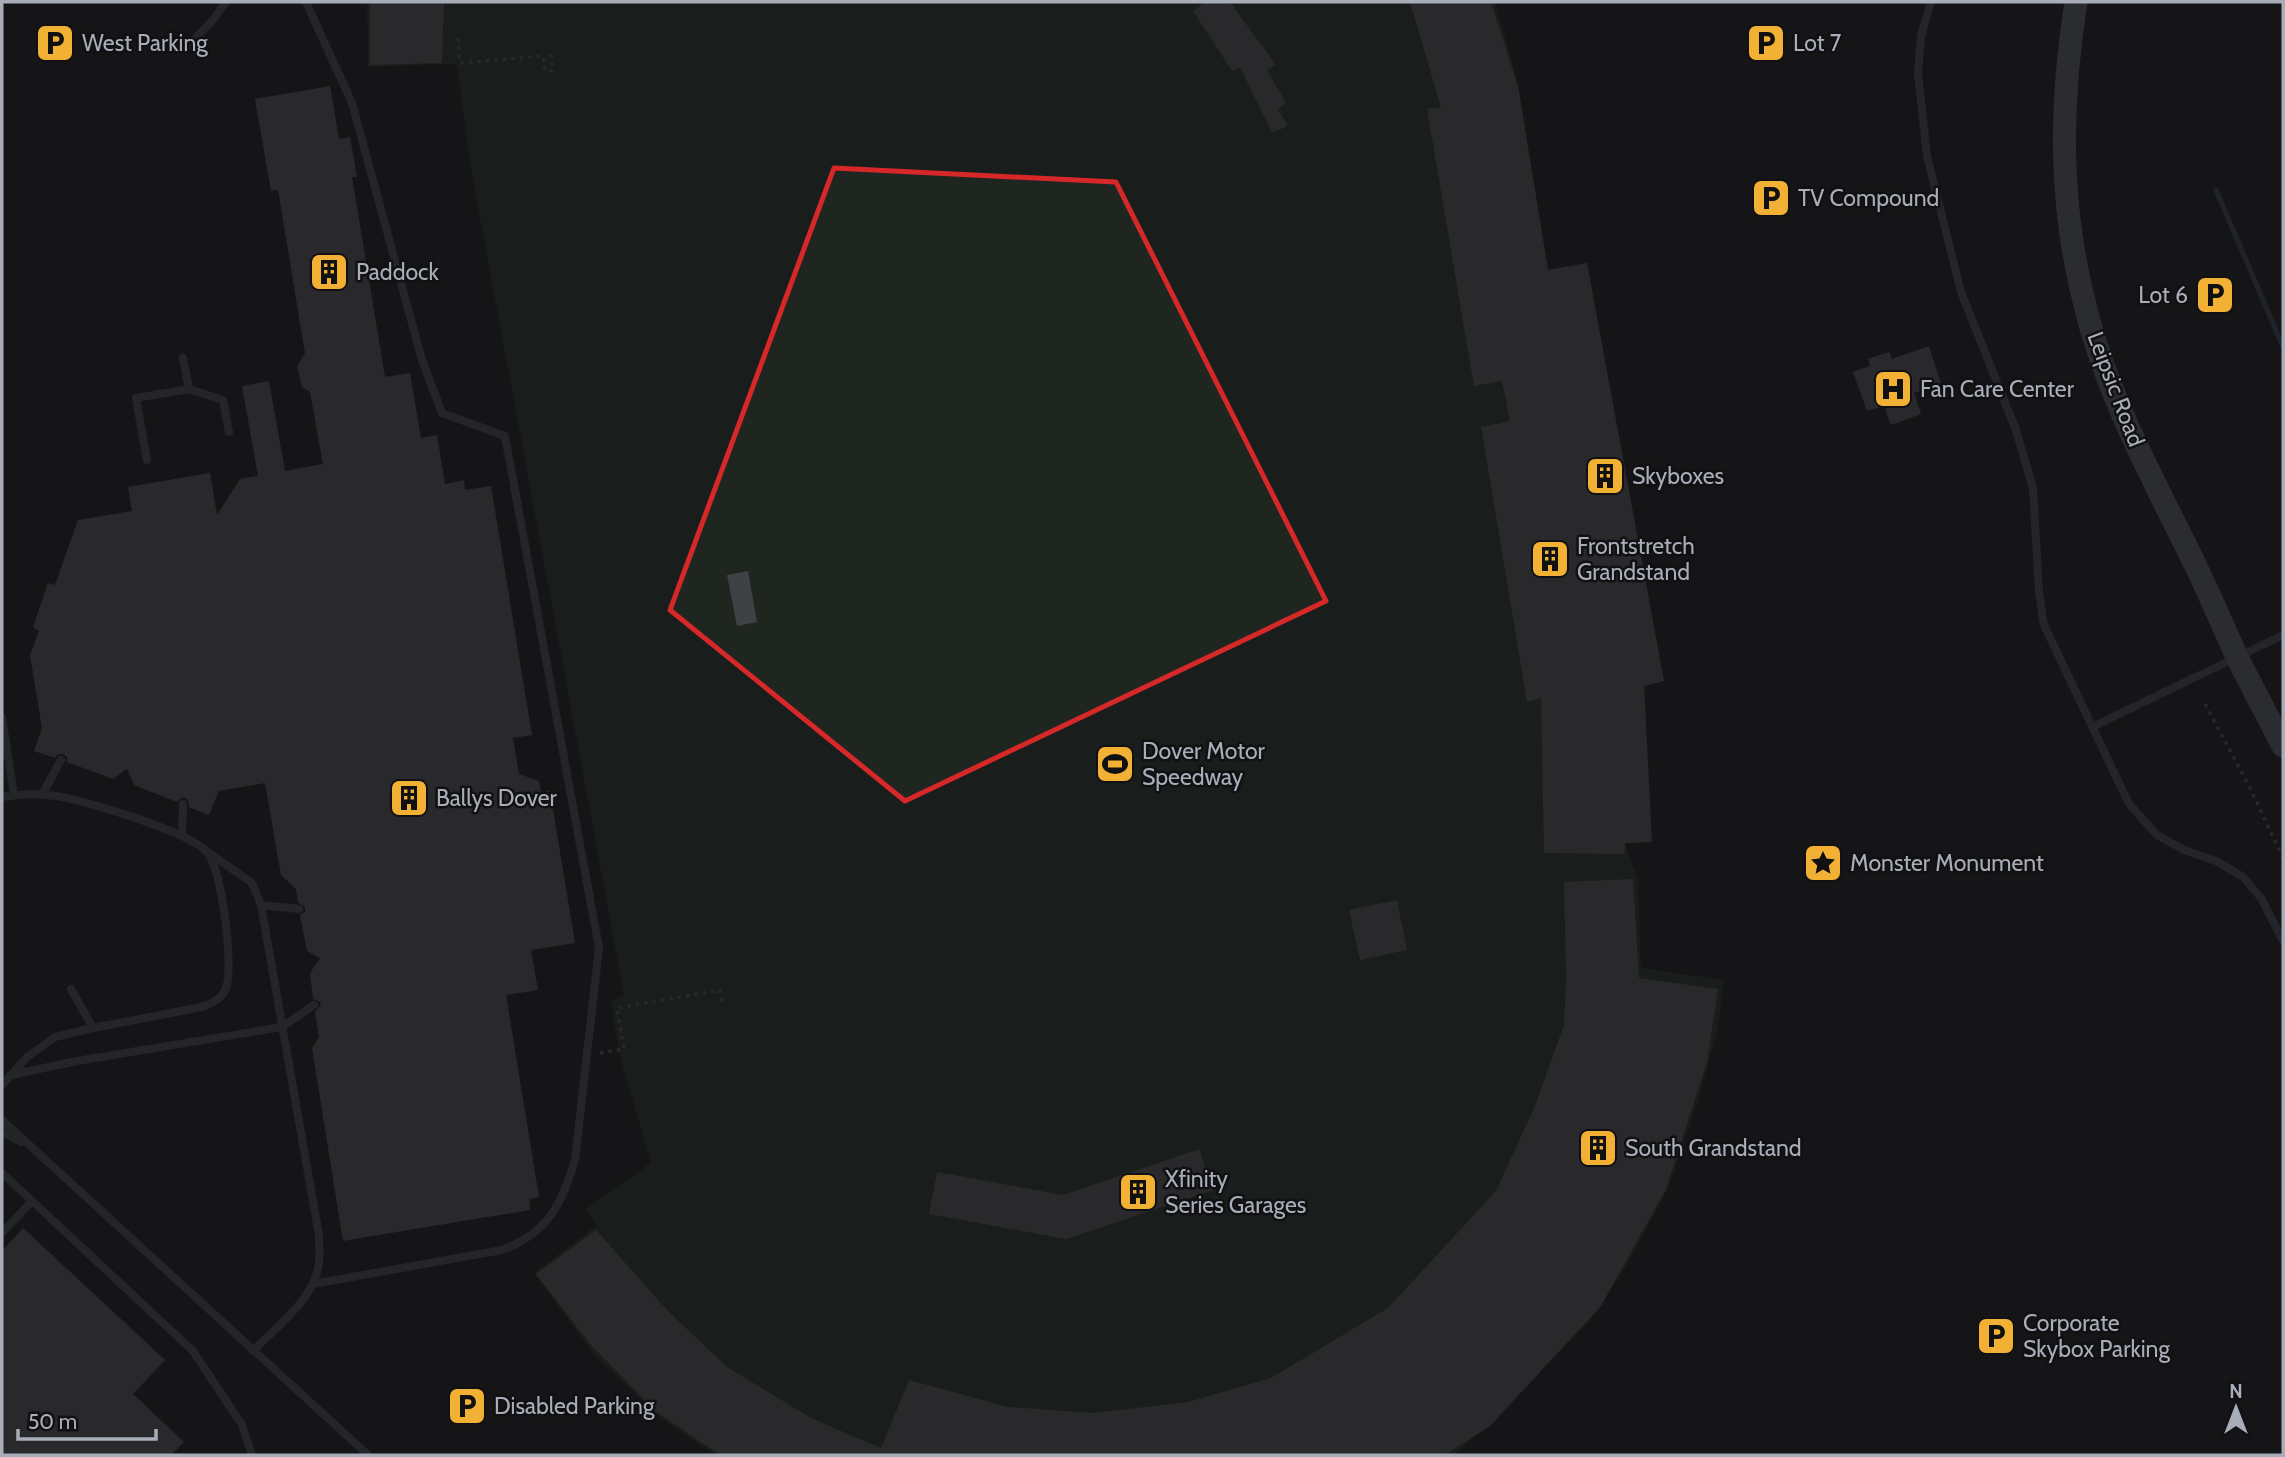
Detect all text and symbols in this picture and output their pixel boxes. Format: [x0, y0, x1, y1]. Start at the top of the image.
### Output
parking icon: West Parking [34, 22, 76, 64]
parking icon: Lot 7 [1745, 22, 1787, 64]
place label: West Parking [82, 29, 208, 57]
place label: Lot 7 [1793, 29, 1842, 57]
parking icon: TV Compound [1750, 177, 1792, 219]
place label: TV Compound [1798, 184, 1939, 212]
building icon: Paddock [308, 251, 350, 293]
place label: Paddock [356, 258, 439, 286]
parking icon: Lot 6 [2194, 274, 2236, 316]
place label: Lot 6 [2138, 281, 2188, 309]
street label: Leipsic Road [2081, 328, 2151, 450]
hospital icon: Fan Care Center [1872, 368, 1914, 410]
place label: Fan Care Center [1920, 375, 2075, 403]
building icon: Skyboxes [1584, 455, 1626, 497]
place label: Skyboxes [1632, 462, 1724, 490]
place label: Frontstretch Grandstand [1577, 532, 1695, 586]
building icon: Frontstretch Grandstand [1529, 538, 1571, 580]
place label: Dover Motor Speedway [1142, 737, 1266, 791]
sports icon: Dover Motor Speedway [1094, 743, 1136, 785]
building icon: Ballys Dover [388, 777, 430, 819]
place label: Ballys Dover [436, 784, 558, 812]
place icon: Monster Monument [1802, 842, 1844, 884]
place label: Monster Monument [1850, 849, 2044, 877]
building icon: South Grandstand [1577, 1127, 1619, 1169]
place label: South Grandstand [1625, 1134, 1802, 1162]
place label: Xfinity Series Garages [1165, 1165, 1306, 1219]
building icon: Xfinity Series Garages [1117, 1171, 1159, 1213]
place label: Corporate Skybox Parking [2023, 1309, 2170, 1363]
parking icon: Corporate Skybox Parking [1975, 1315, 2017, 1357]
north arrow [2201, 1373, 2271, 1443]
text: N [2229, 1380, 2243, 1403]
parking icon: Disabled Parking [446, 1385, 488, 1427]
place label: Disabled Parking [494, 1392, 655, 1420]
scale bar [18, 1398, 156, 1442]
text: 50 m [28, 1409, 77, 1434]

